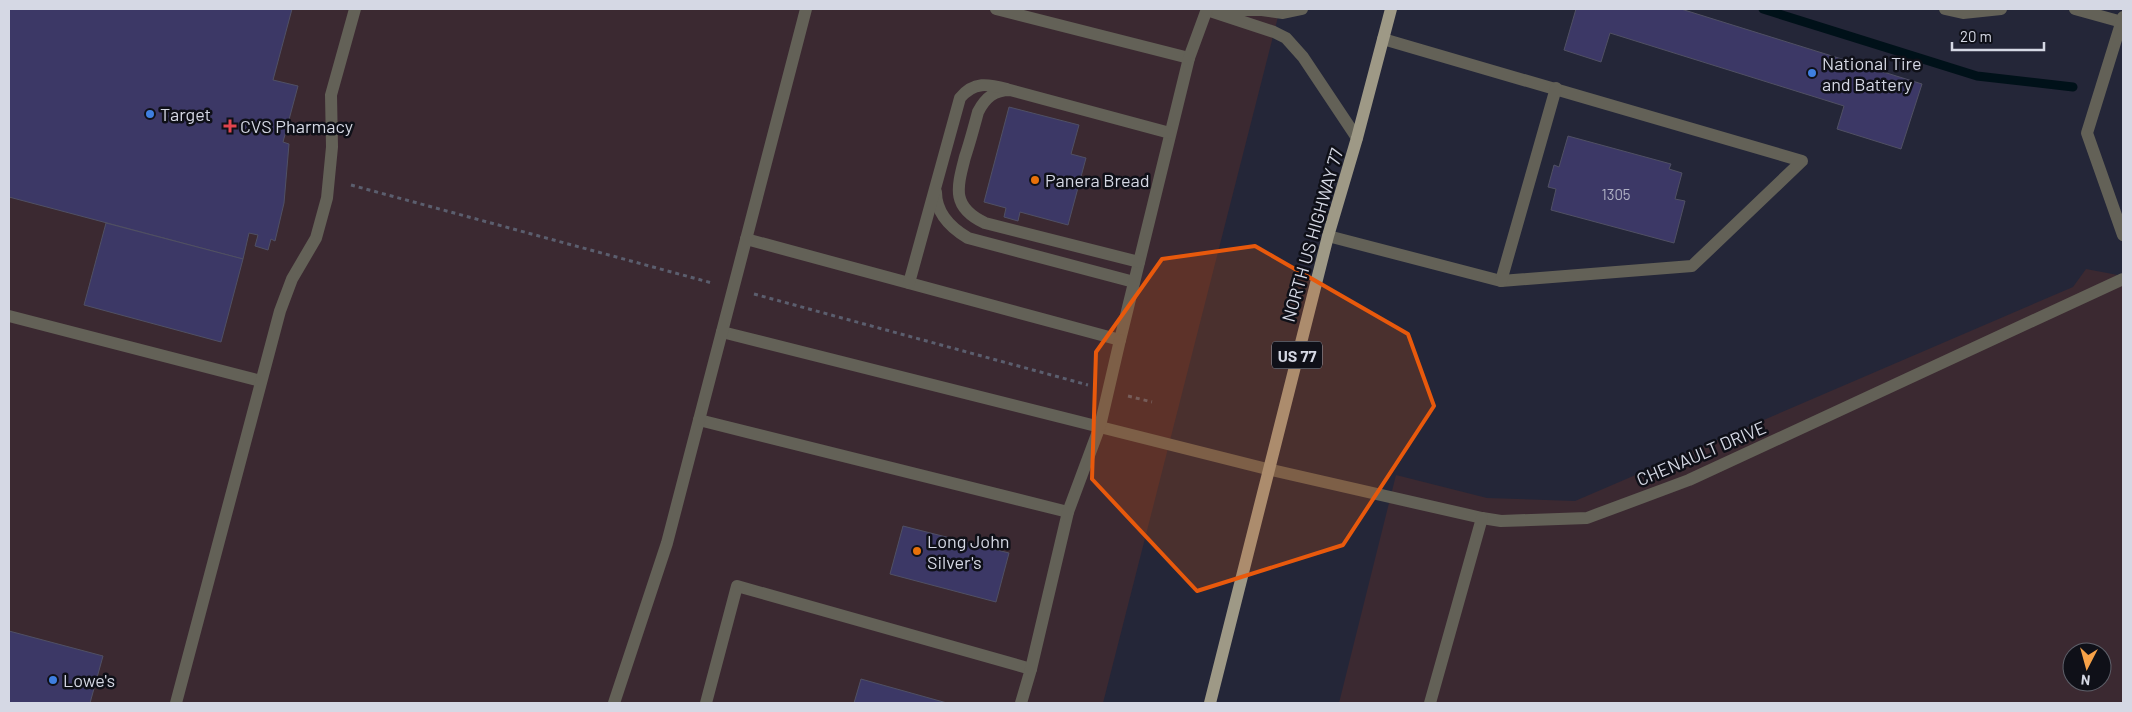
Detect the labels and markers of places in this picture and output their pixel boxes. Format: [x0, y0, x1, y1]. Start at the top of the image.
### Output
place label: National Tire and Battery [1822, 52, 1922, 95]
marker: National Tire and Battery [1806, 67, 1818, 79]
place label: Target [160, 103, 211, 125]
marker: Target [144, 108, 156, 120]
place label: CVS Pharmacy [240, 115, 353, 137]
marker: CVS Pharmacy [224, 120, 236, 132]
place label: Panera Bread [1045, 169, 1150, 191]
marker: Panera Bread [1029, 174, 1041, 186]
place label: Long John Silver's [927, 530, 1010, 573]
marker: Long John Silver's [911, 545, 923, 557]
place label: Lowe's [63, 669, 115, 691]
marker: Lowe's [47, 674, 59, 686]

